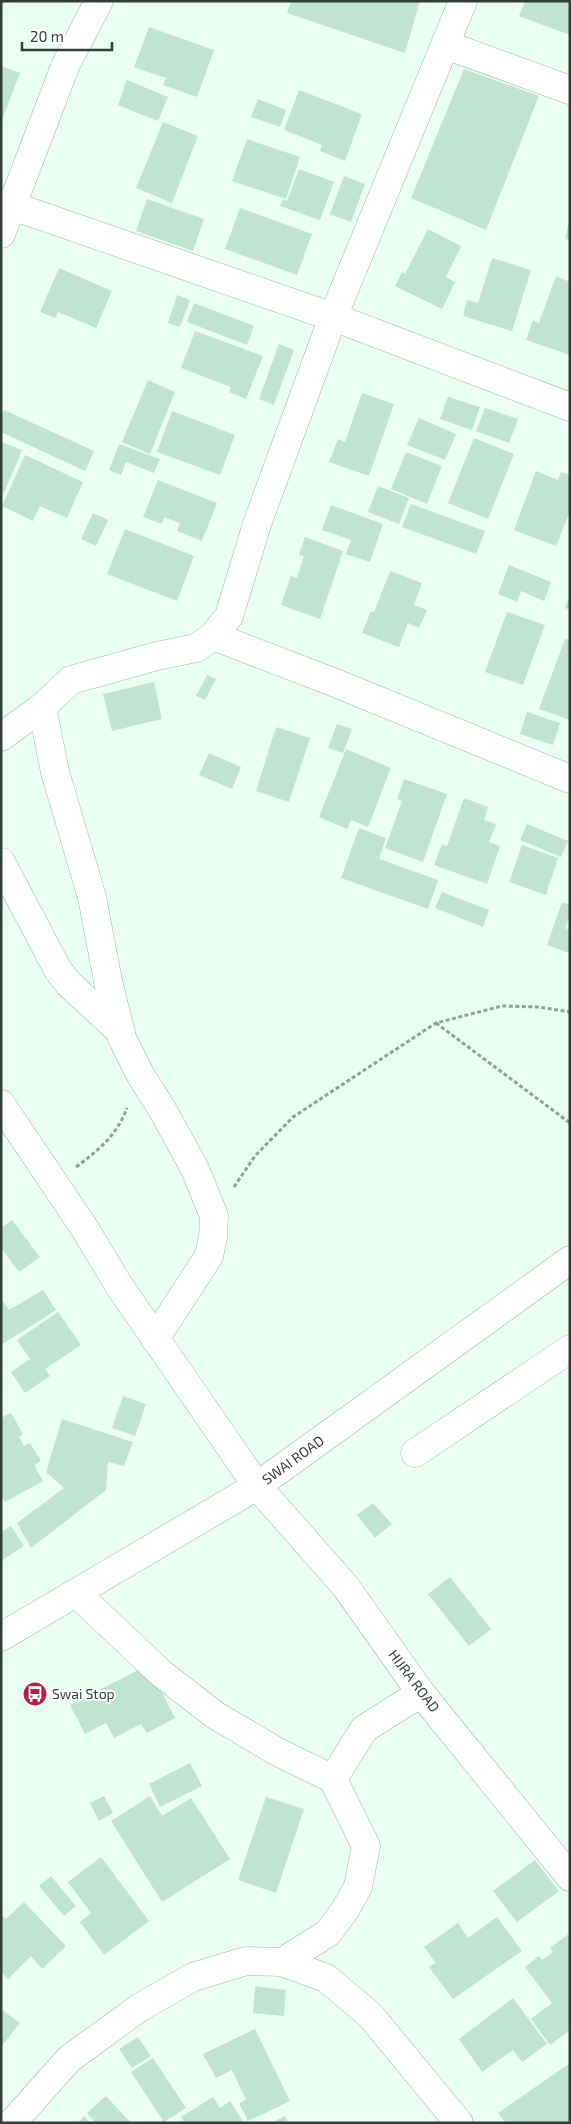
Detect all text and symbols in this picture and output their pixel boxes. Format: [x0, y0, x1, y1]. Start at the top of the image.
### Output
scale bar [22, 20, 112, 52]
text: 20 m [30, 27, 64, 45]
street label: SWAI ROAD [258, 1431, 327, 1488]
street label: HIJRA ROAD [385, 1646, 443, 1715]
bus stop icon: Swai Stop [22, 1681, 48, 1707]
place label: Swai Stop [52, 1685, 115, 1702]

